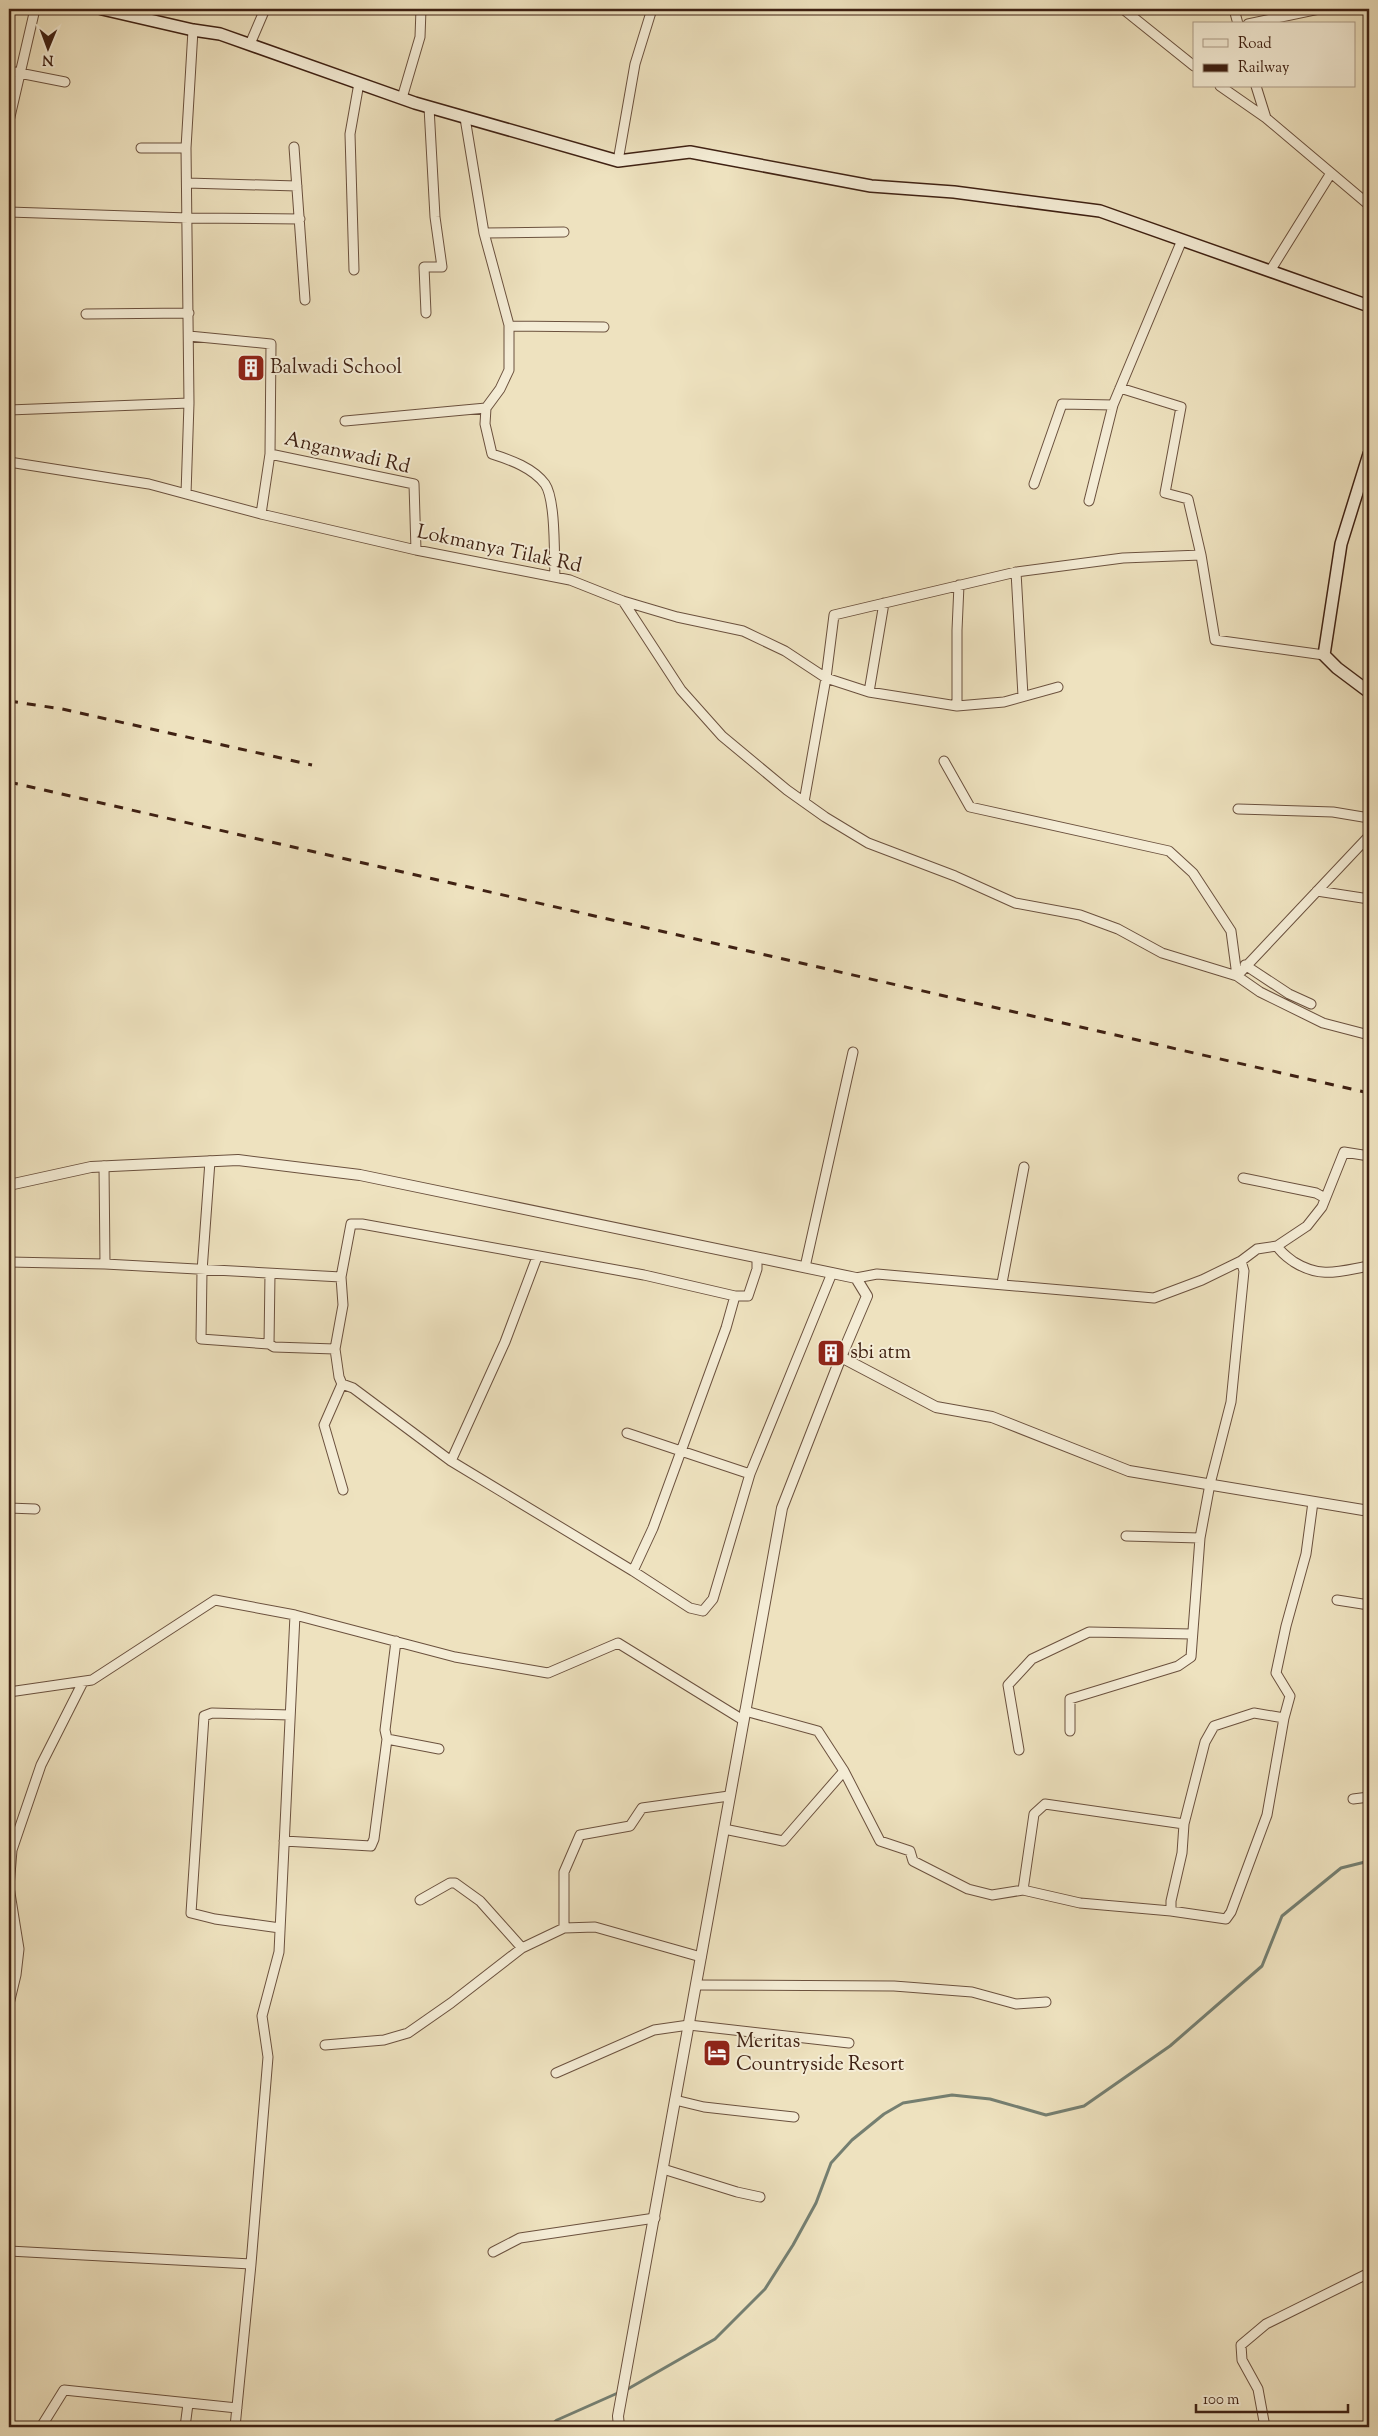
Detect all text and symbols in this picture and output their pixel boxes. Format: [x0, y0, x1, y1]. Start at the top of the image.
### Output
north arrow [22, 22, 72, 72]
legend [1193, 22, 1356, 88]
text: Road [1238, 34, 1272, 55]
text: N [42, 49, 54, 69]
text: Railway [1238, 58, 1290, 79]
building icon: Balwadi School [236, 353, 266, 383]
place label: Balwadi School [270, 354, 403, 383]
street label: Anganwadi Rd [281, 425, 413, 483]
street label: Lokmanya Tilak Rd [414, 518, 584, 582]
building icon: sbi atm [816, 1338, 846, 1368]
place label: sbi atm [850, 1339, 911, 1368]
place label: Meritas Countryside Resort [736, 2028, 904, 2080]
hotel icon: Meritas Countryside Resort [702, 2038, 732, 2068]
scale bar [1196, 2381, 1348, 2413]
text: 100 m [1203, 2390, 1240, 2411]

